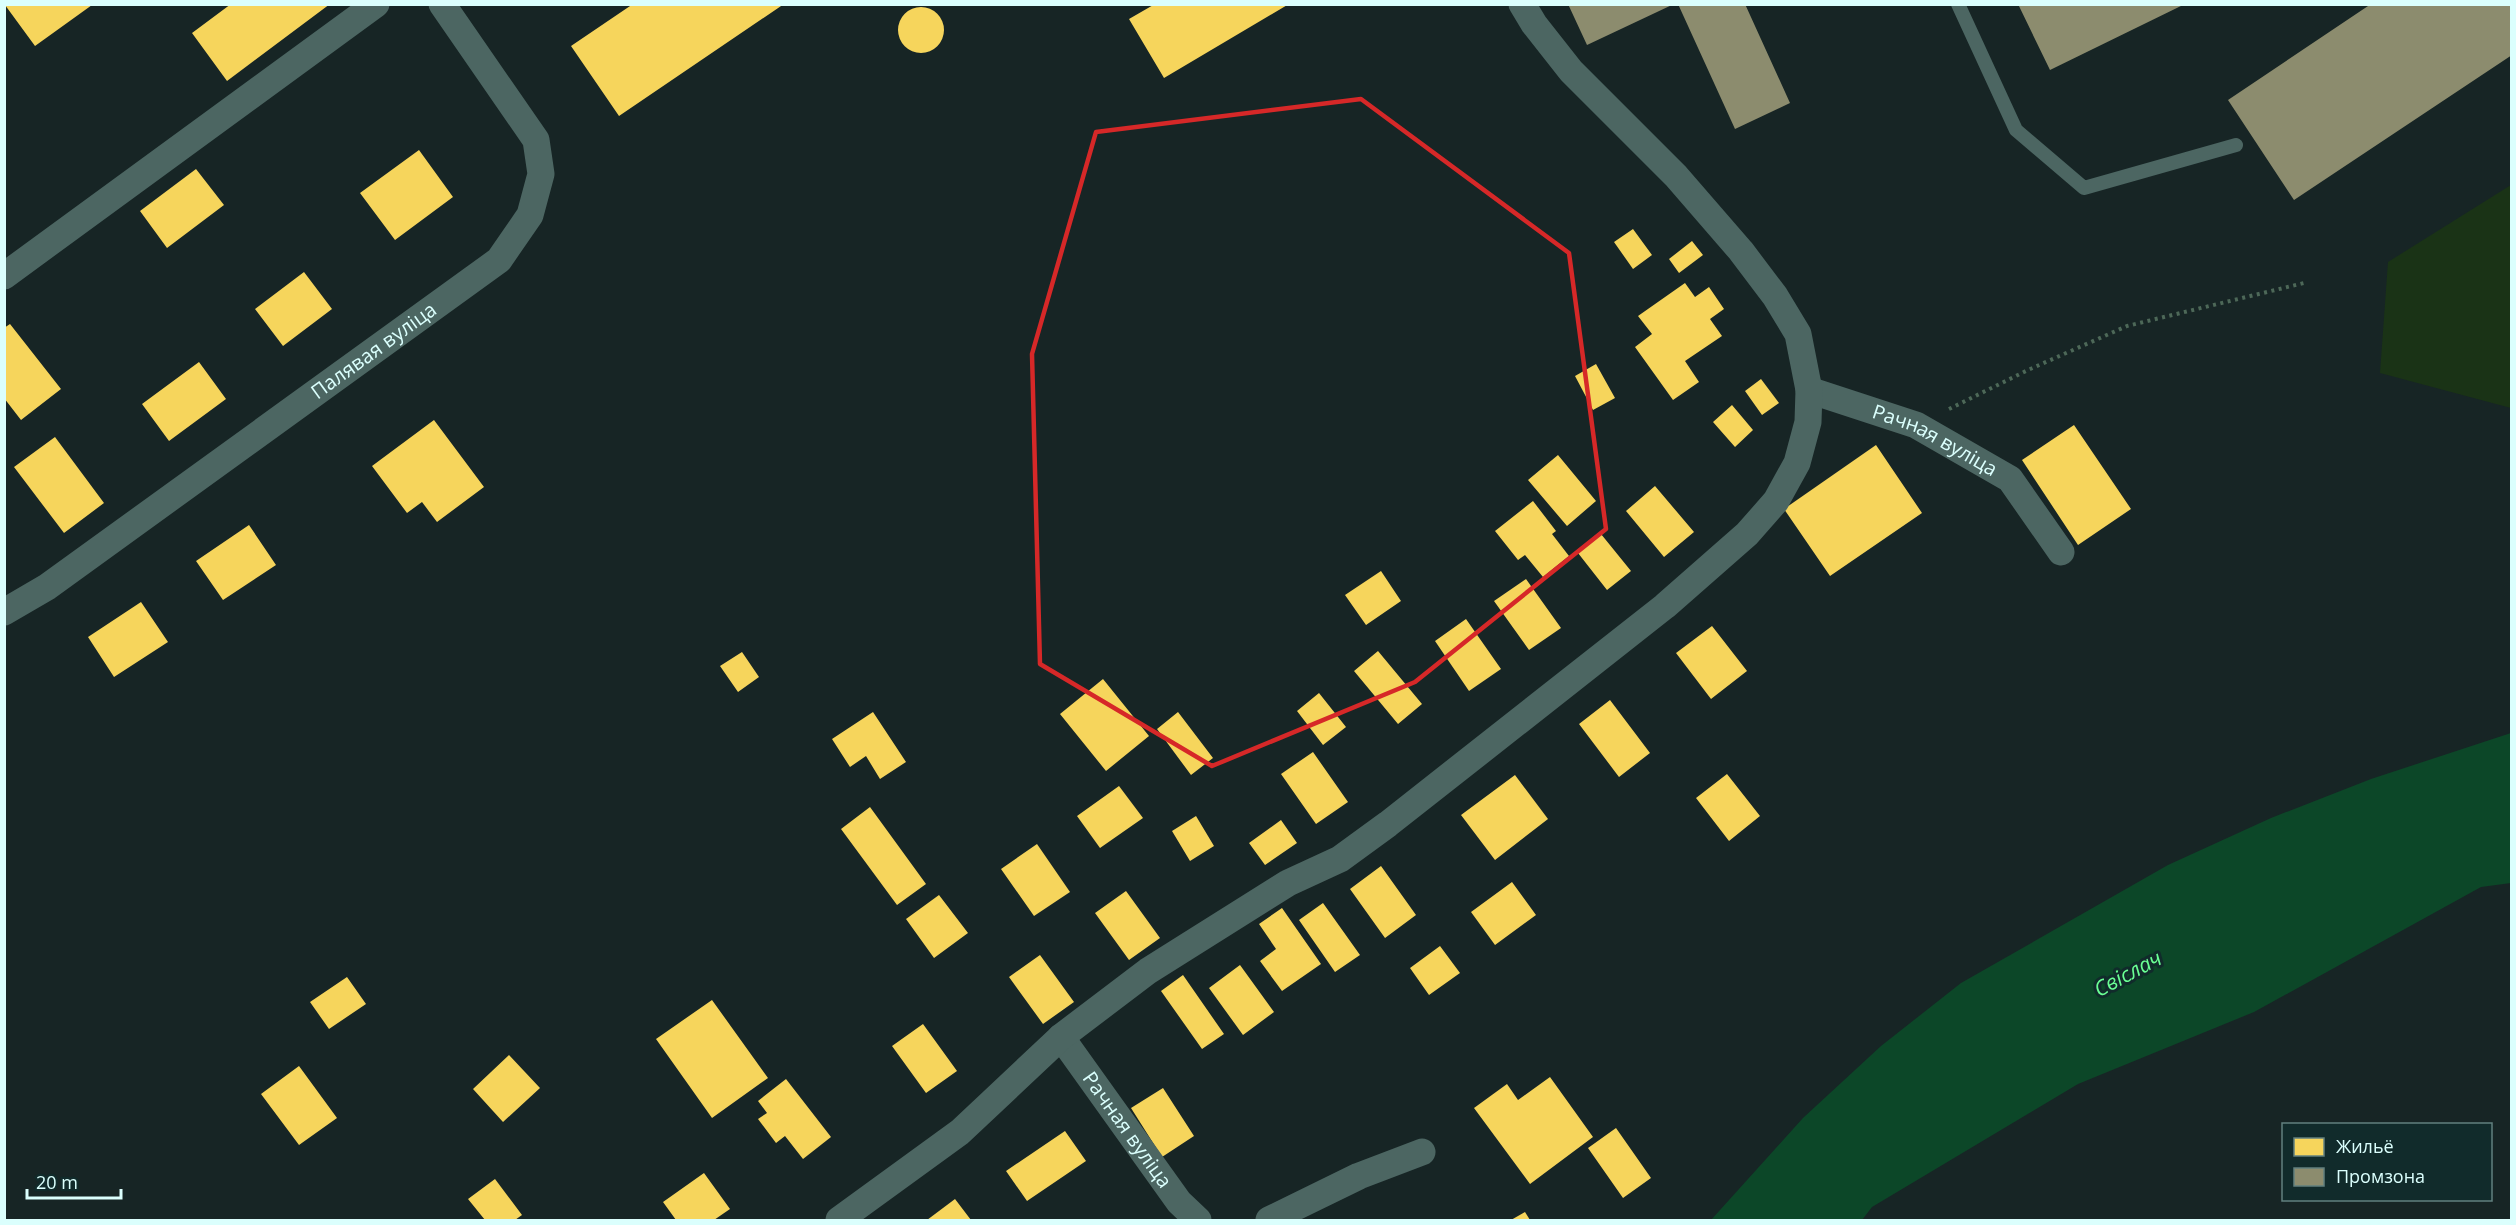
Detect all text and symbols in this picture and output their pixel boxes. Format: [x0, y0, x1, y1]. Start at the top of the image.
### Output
street label: Палявая вуліца [305, 296, 442, 405]
street label: Рачная вуліца [1869, 398, 2003, 482]
water label: Свіслач [2089, 943, 2167, 1003]
street label: Рачная вуліца [1077, 1066, 1179, 1193]
legend [2282, 1123, 2492, 1201]
text: Жильё [2336, 1134, 2394, 1158]
scale bar [27, 1162, 122, 1200]
text: Промзона [2336, 1164, 2425, 1188]
text: 20 m [36, 1170, 78, 1194]

